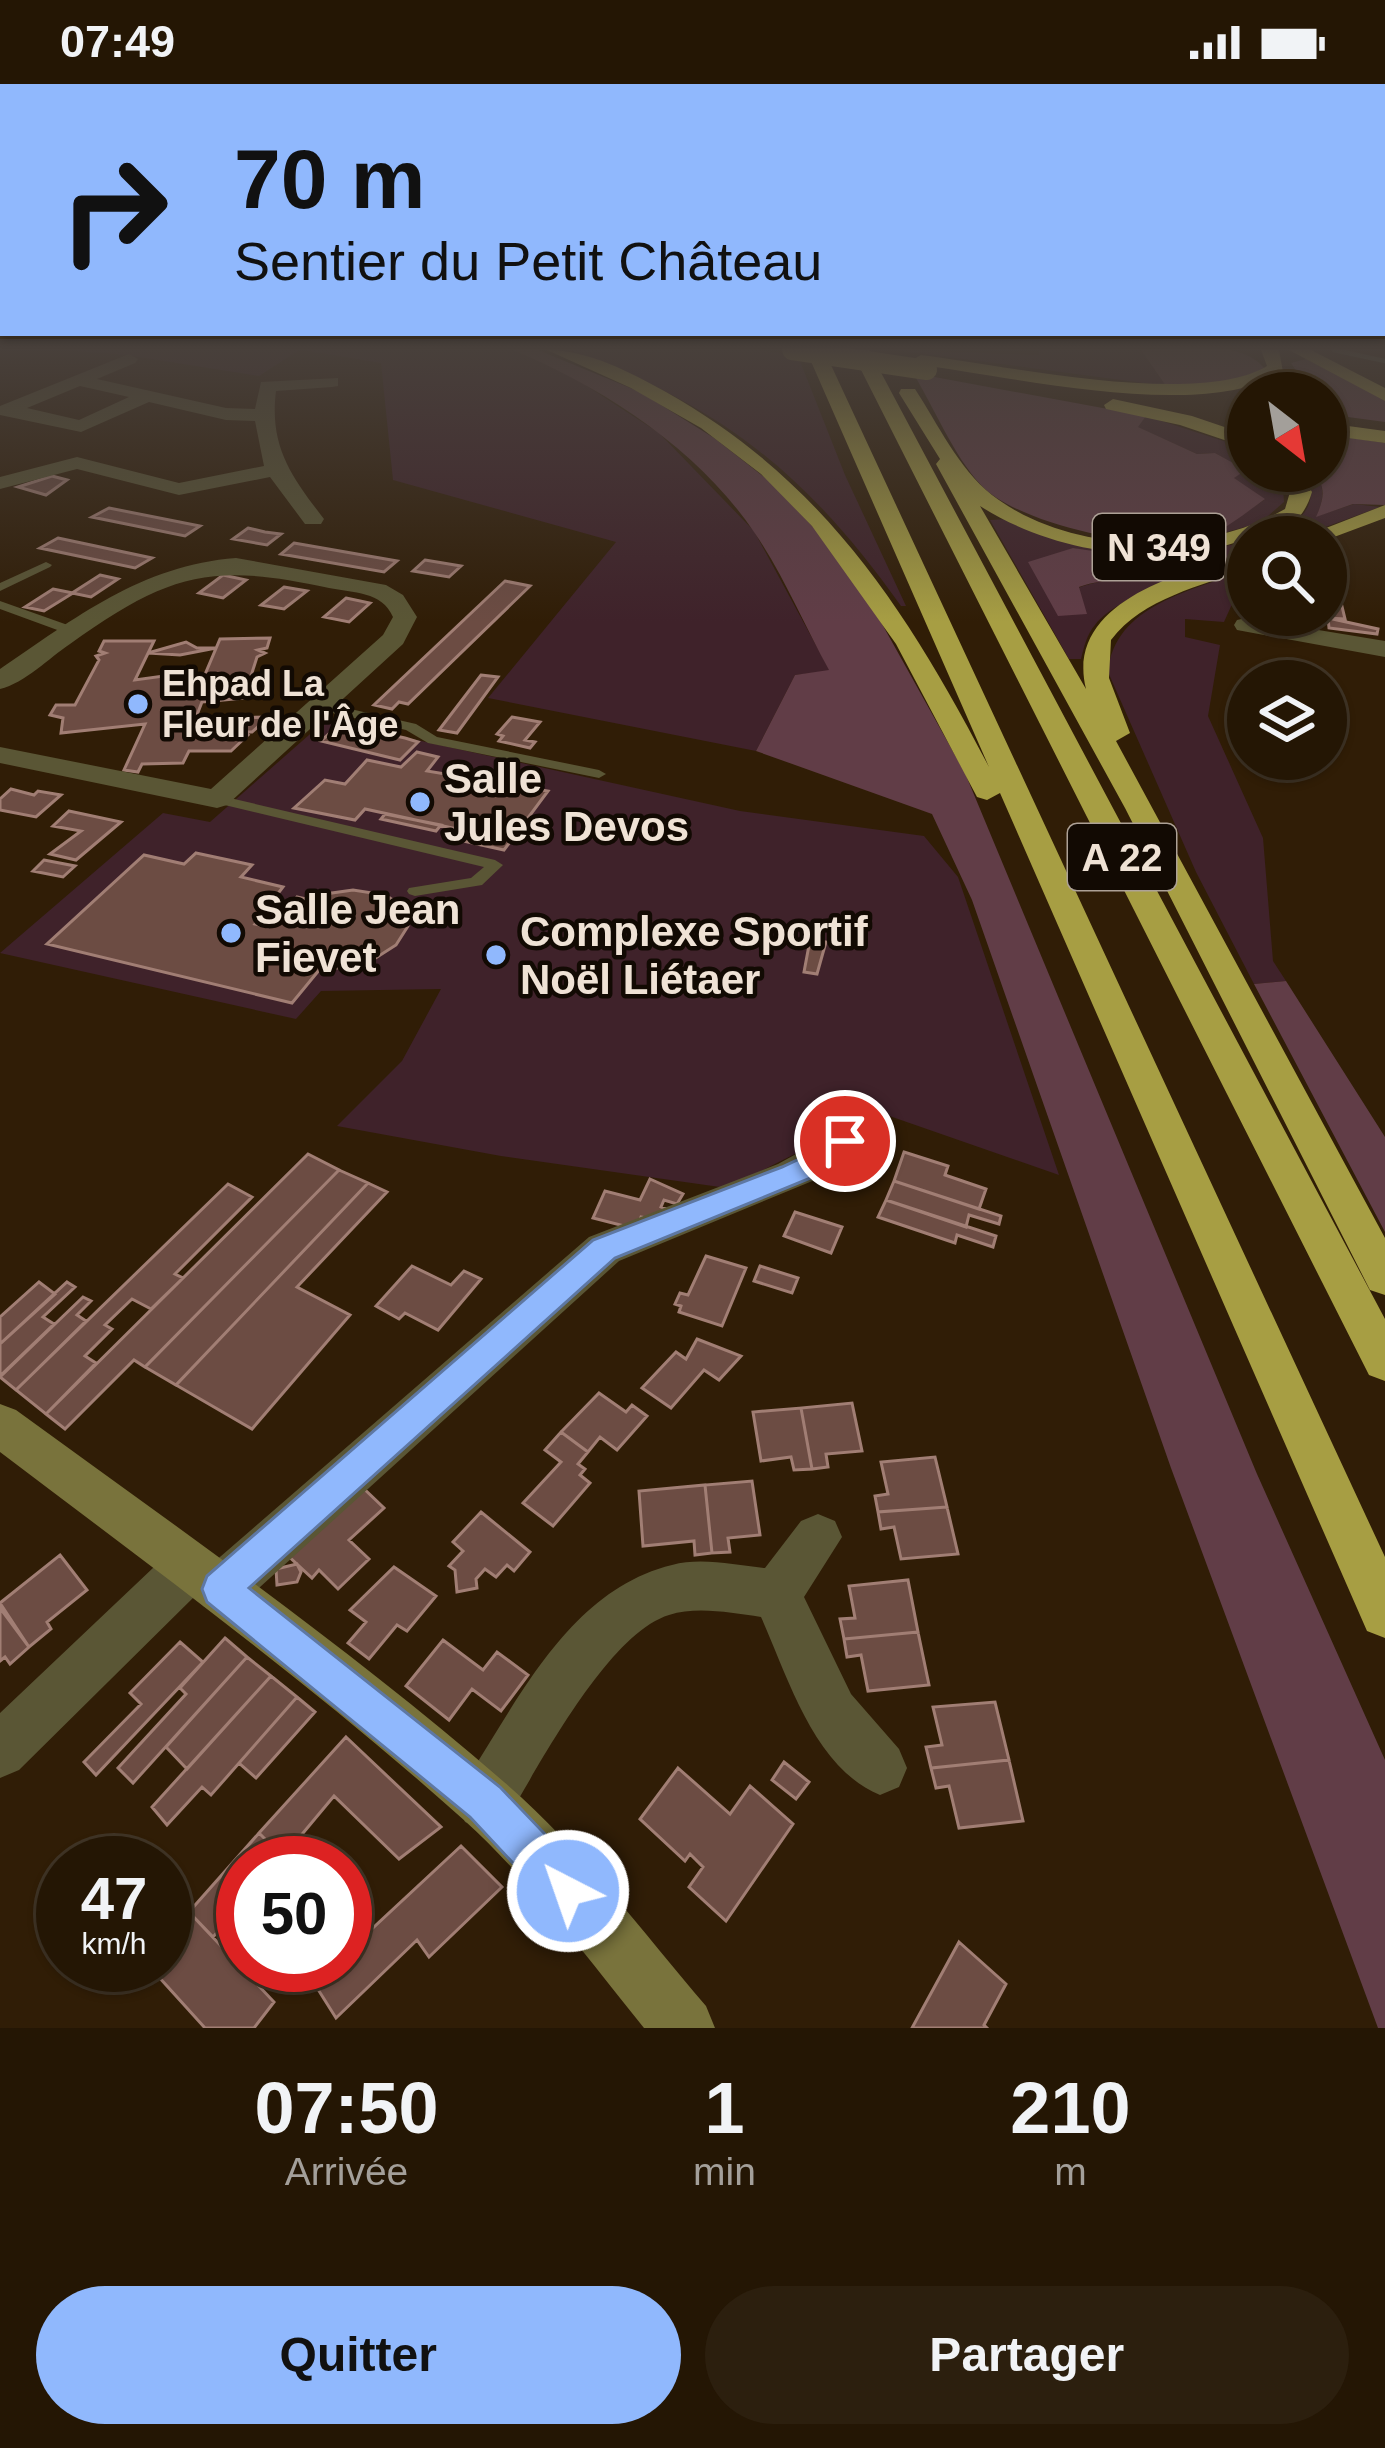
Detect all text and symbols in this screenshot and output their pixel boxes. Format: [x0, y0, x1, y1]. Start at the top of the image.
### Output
text: 07:49 [60, 16, 175, 67]
icon: right [36, 132, 192, 288]
text: 70 m [234, 132, 425, 226]
text: Sentier du Petit Château [234, 231, 822, 291]
north arrow [1227, 372, 1347, 492]
map controls [1227, 372, 1347, 780]
road number: N 349 [1093, 514, 1225, 580]
button: search [1227, 516, 1347, 636]
button: layers [1227, 660, 1347, 780]
place label: Ehpad La Fleur de l'Âge [162, 663, 399, 745]
marker: Ehpad La Fleur de l'Âge [125, 691, 151, 717]
place label: Salle Jules Devos [444, 755, 689, 850]
marker: Salle Jules Devos [407, 789, 433, 815]
road number: A 22 [1068, 824, 1176, 890]
place label: Salle Jean Fievet [255, 886, 460, 981]
place label: Complexe Sportif Noël Liétaer [520, 908, 869, 1003]
marker: Salle Jean Fievet [218, 920, 244, 946]
marker: Complexe Sportif Noël Liétaer [483, 942, 509, 968]
pin [794, 1090, 896, 1192]
icon: arrive [812, 1108, 878, 1174]
position arrow [505, 1828, 631, 1954]
speed limit sign: 50 [216, 1836, 372, 1992]
text: 47 [81, 1865, 147, 1932]
text: km/h [81, 1927, 147, 1960]
text: 07:50 [254, 2068, 439, 2148]
text: 1 [704, 2068, 745, 2148]
text: 210 [1010, 2068, 1131, 2148]
text: Arrivée [285, 2150, 408, 2193]
text: min [693, 2150, 756, 2193]
text: m [1054, 2150, 1087, 2193]
button: Quitter [36, 2286, 681, 2424]
button: Partager [705, 2286, 1349, 2424]

